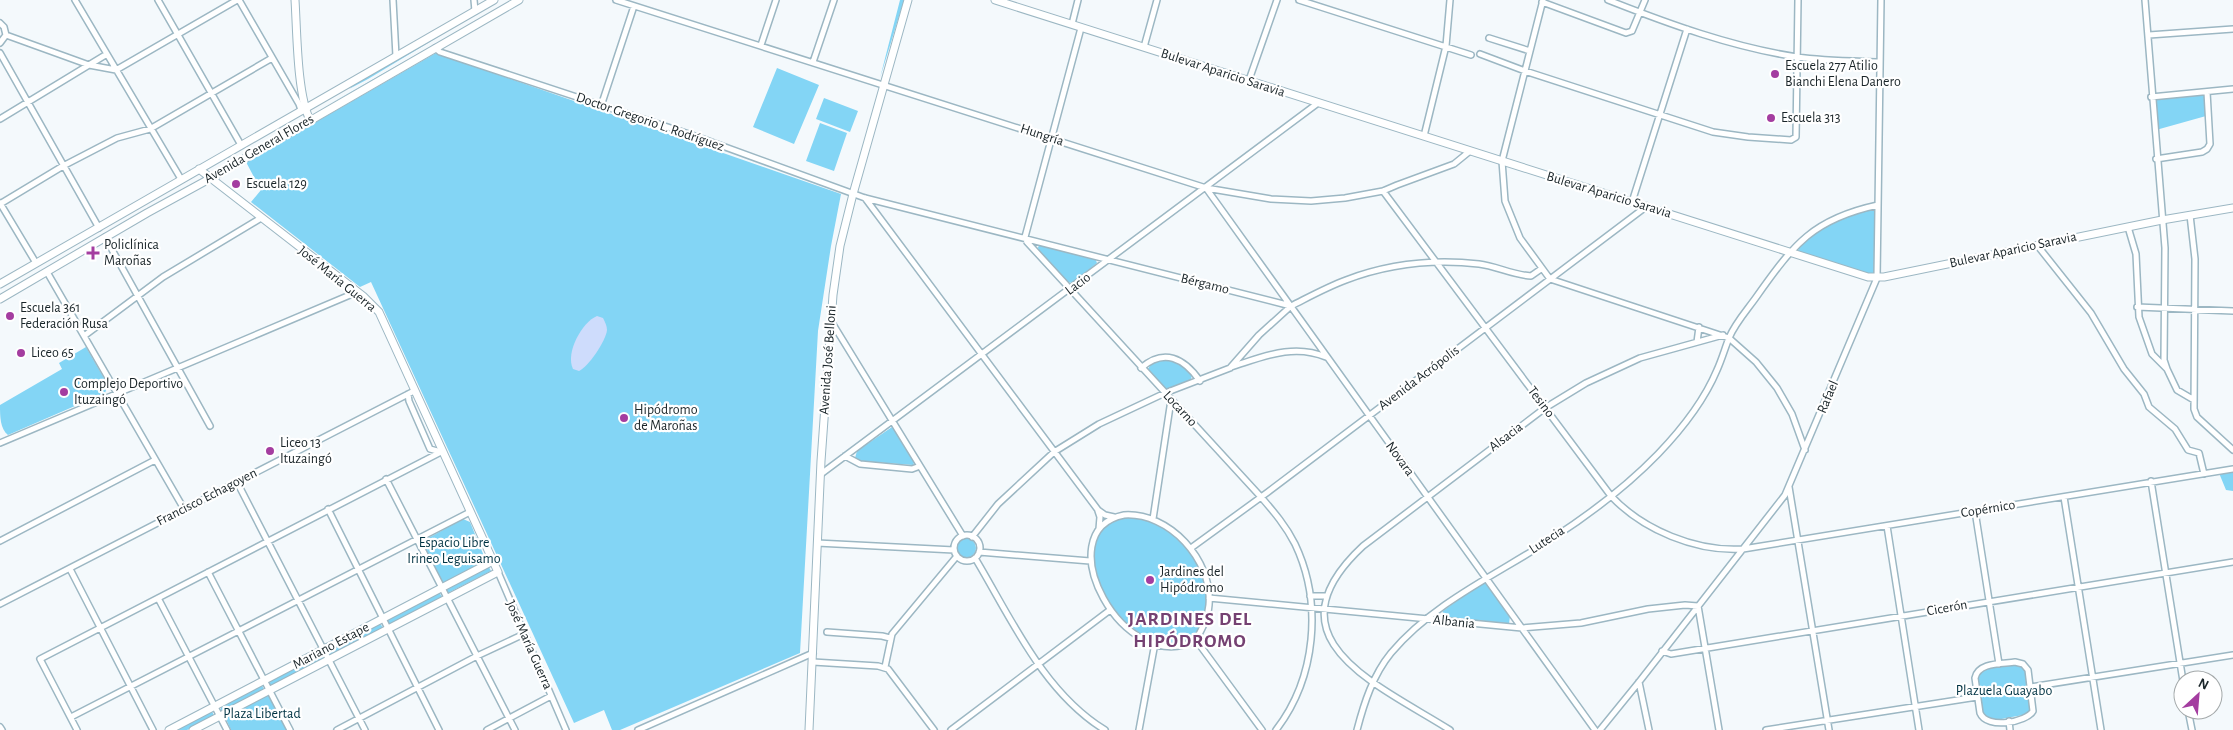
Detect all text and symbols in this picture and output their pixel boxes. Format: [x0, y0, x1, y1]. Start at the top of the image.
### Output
street label: Bulevar Aparicio Saravia [1159, 46, 1287, 100]
place label: Escuela 277 Atilio Bianchi Elena Danero [1785, 59, 1901, 89]
marker: Escuela 277 Atilio Bianchi Elena Danero [1769, 68, 1781, 80]
street label: Doctor Gregorio L. Rodríguez [574, 90, 726, 154]
place label: Escuela 313 [1781, 111, 1841, 125]
street label: Avenida General Flores [202, 112, 316, 186]
marker: Escuela 313 [1765, 112, 1777, 124]
street label: Hungría [1019, 121, 1066, 149]
street label: Bulevar Aparicio Saravia [1545, 169, 1674, 221]
place label: Escuela 129 [246, 177, 307, 191]
marker: Escuela 129 [230, 178, 242, 190]
street label: Bulevar Aparicio Saravia [1948, 230, 2078, 270]
place label: Policlínica Maroñas [104, 238, 160, 268]
street label: José María Guerra [295, 243, 379, 315]
marker: Policlínica Maroñas [86, 246, 100, 260]
street label: Lacio [1063, 270, 1093, 298]
street label: Bérgamo [1179, 271, 1231, 297]
place label: Escuela 361 Federación Rusa [20, 301, 108, 331]
street label: Avenida José Belloni [817, 305, 839, 415]
marker: Escuela 361 Federación Rusa [4, 310, 16, 322]
street label: Avenida Acrópolis [1376, 343, 1462, 413]
place label: Liceo 65 [31, 346, 74, 360]
marker: Liceo 65 [15, 347, 27, 359]
place label: Complejo Deportivo Ituzaingó [74, 377, 183, 407]
street label: Rafael [1815, 378, 1841, 416]
street label: Tesino [1525, 384, 1557, 420]
marker: Complejo Deportivo Ituzaingó [58, 386, 70, 398]
street label: Locarno [1160, 389, 1200, 429]
place label: Hipódromo de Maroñas [634, 403, 698, 433]
marker: Hipódromo de Maroñas [618, 412, 630, 424]
street label: Alsacia [1486, 420, 1526, 454]
place label: Liceo 13 Ituzaingó [280, 436, 332, 466]
street label: Novara [1383, 439, 1417, 479]
marker: Liceo 13 Ituzaingó [264, 445, 276, 457]
street label: Francisco Echagoyen [155, 466, 259, 528]
street label: Copérnico [1960, 498, 2016, 520]
street label: Lutecia [1527, 523, 1568, 556]
park label: Espacio Libre Irineo Leguisamo [407, 536, 501, 566]
place label: Jardines del Hipódromo [1160, 565, 1224, 595]
marker: Jardines del Hipódromo [1144, 574, 1156, 586]
street label: José María Guerra [503, 598, 555, 692]
street label: Cicerón [1926, 598, 1968, 618]
district label: JARDINES DEL HIPÓDROMO [1128, 610, 1252, 651]
street label: Albania [1432, 613, 1476, 631]
street label: Mariano Estape [290, 620, 372, 672]
north arrow [2173, 670, 2223, 720]
text: N [2196, 676, 2211, 693]
park label: Plazuela Guayabo [1956, 684, 2052, 698]
park label: Plaza Libertad [223, 707, 301, 721]

